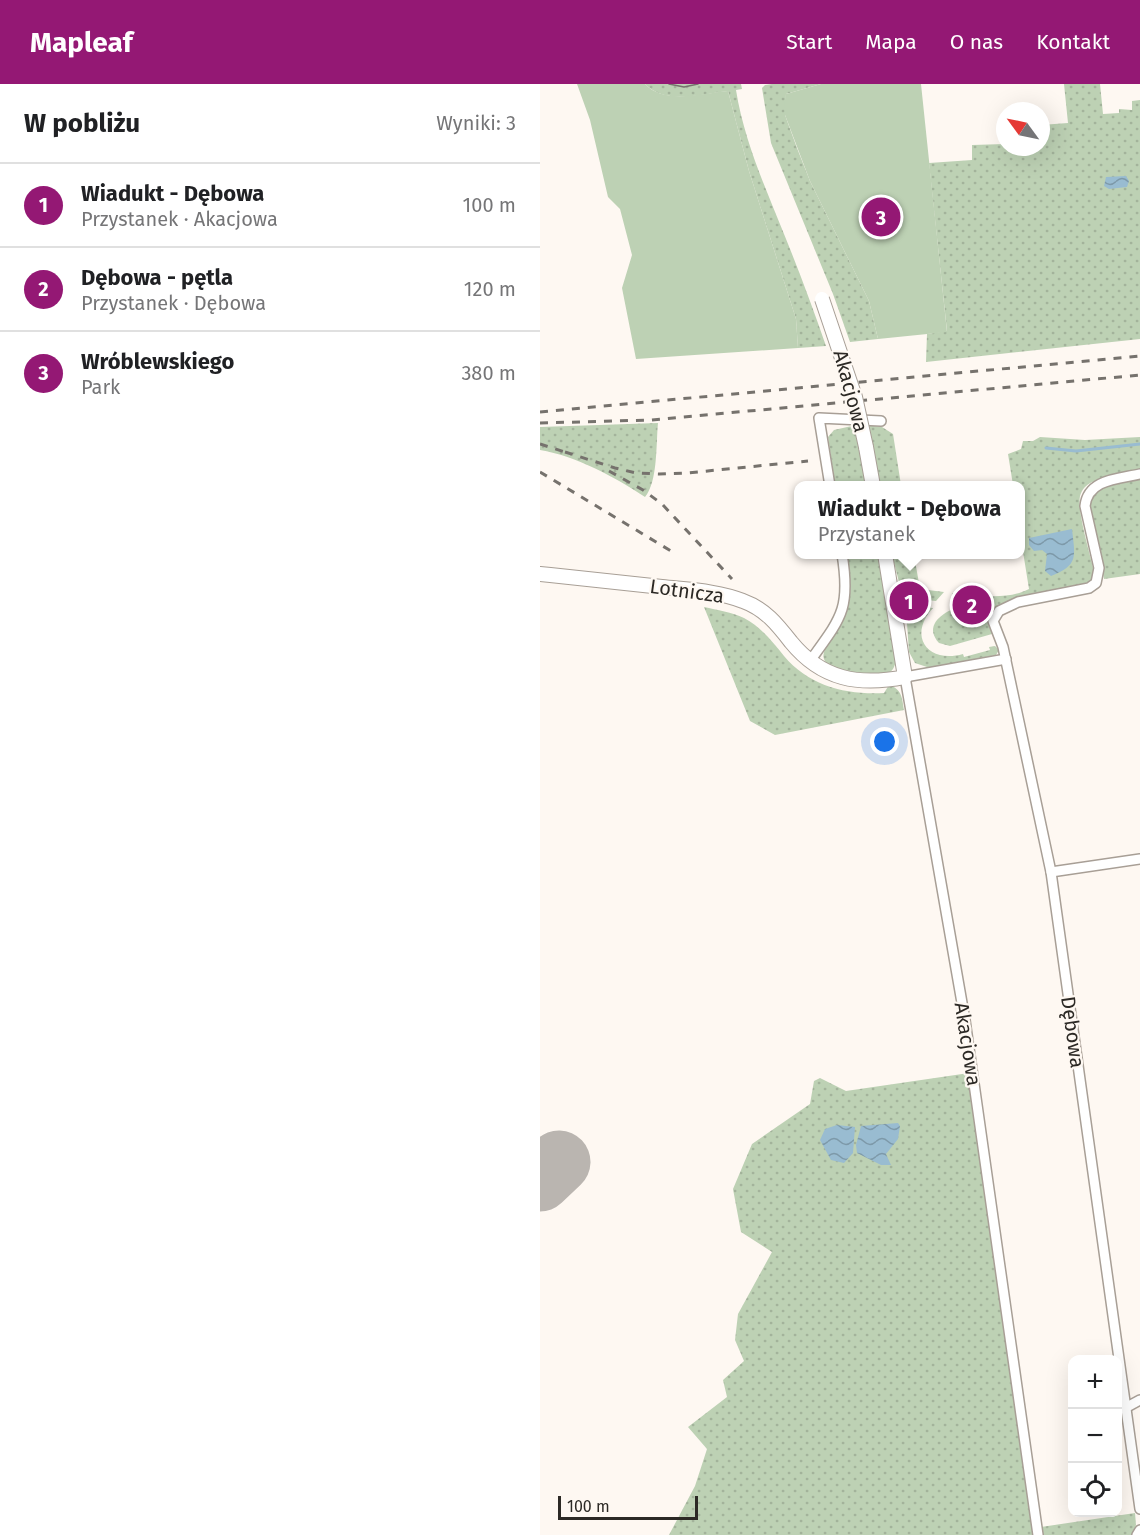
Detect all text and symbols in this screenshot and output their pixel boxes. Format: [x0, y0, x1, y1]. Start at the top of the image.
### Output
text: Mapleaf [30, 26, 133, 59]
text: Start [786, 29, 832, 55]
text: Mapa [865, 29, 917, 55]
text: O nas [950, 29, 1003, 55]
text: Kontakt [1036, 29, 1110, 55]
north arrow [996, 102, 1050, 156]
text: W pobliżu [24, 108, 140, 139]
text: Wyniki: 3 [436, 111, 516, 135]
text: Wiadukt - Dębowa [81, 180, 264, 207]
text: 1 [39, 193, 48, 217]
text: 100 m [463, 193, 516, 217]
pin: 3 [862, 194, 900, 240]
text: Przystanek · Akacjowa [81, 207, 278, 231]
text: Dębowa - pętla [81, 264, 233, 291]
text: 2 [38, 277, 49, 301]
text: 120 m [464, 277, 516, 301]
text: Przystanek · Dębowa [81, 291, 266, 315]
street label: Akacjowa [829, 347, 873, 435]
text: Wróblewskiego [81, 348, 234, 375]
text: 3 [38, 361, 49, 385]
text: 380 m [461, 361, 516, 385]
text: Park [81, 375, 120, 399]
popup [794, 481, 1025, 559]
text: Wiadukt - Dębowa [818, 495, 1001, 522]
text: Przystanek [818, 522, 915, 546]
street label: Lotnicza [648, 574, 726, 608]
pin: 1 [890, 578, 928, 624]
pin: 2 [952, 582, 992, 628]
your location [870, 727, 899, 756]
street label: Dębowa [1056, 995, 1090, 1069]
street label: Akacjowa [950, 1001, 986, 1087]
map controls [1068, 1355, 1122, 1517]
button: + [1068, 1355, 1122, 1409]
button: − [1068, 1409, 1122, 1463]
button: locate [1068, 1463, 1122, 1517]
scale bar [558, 1493, 698, 1520]
text: 100 m [567, 1497, 610, 1516]

